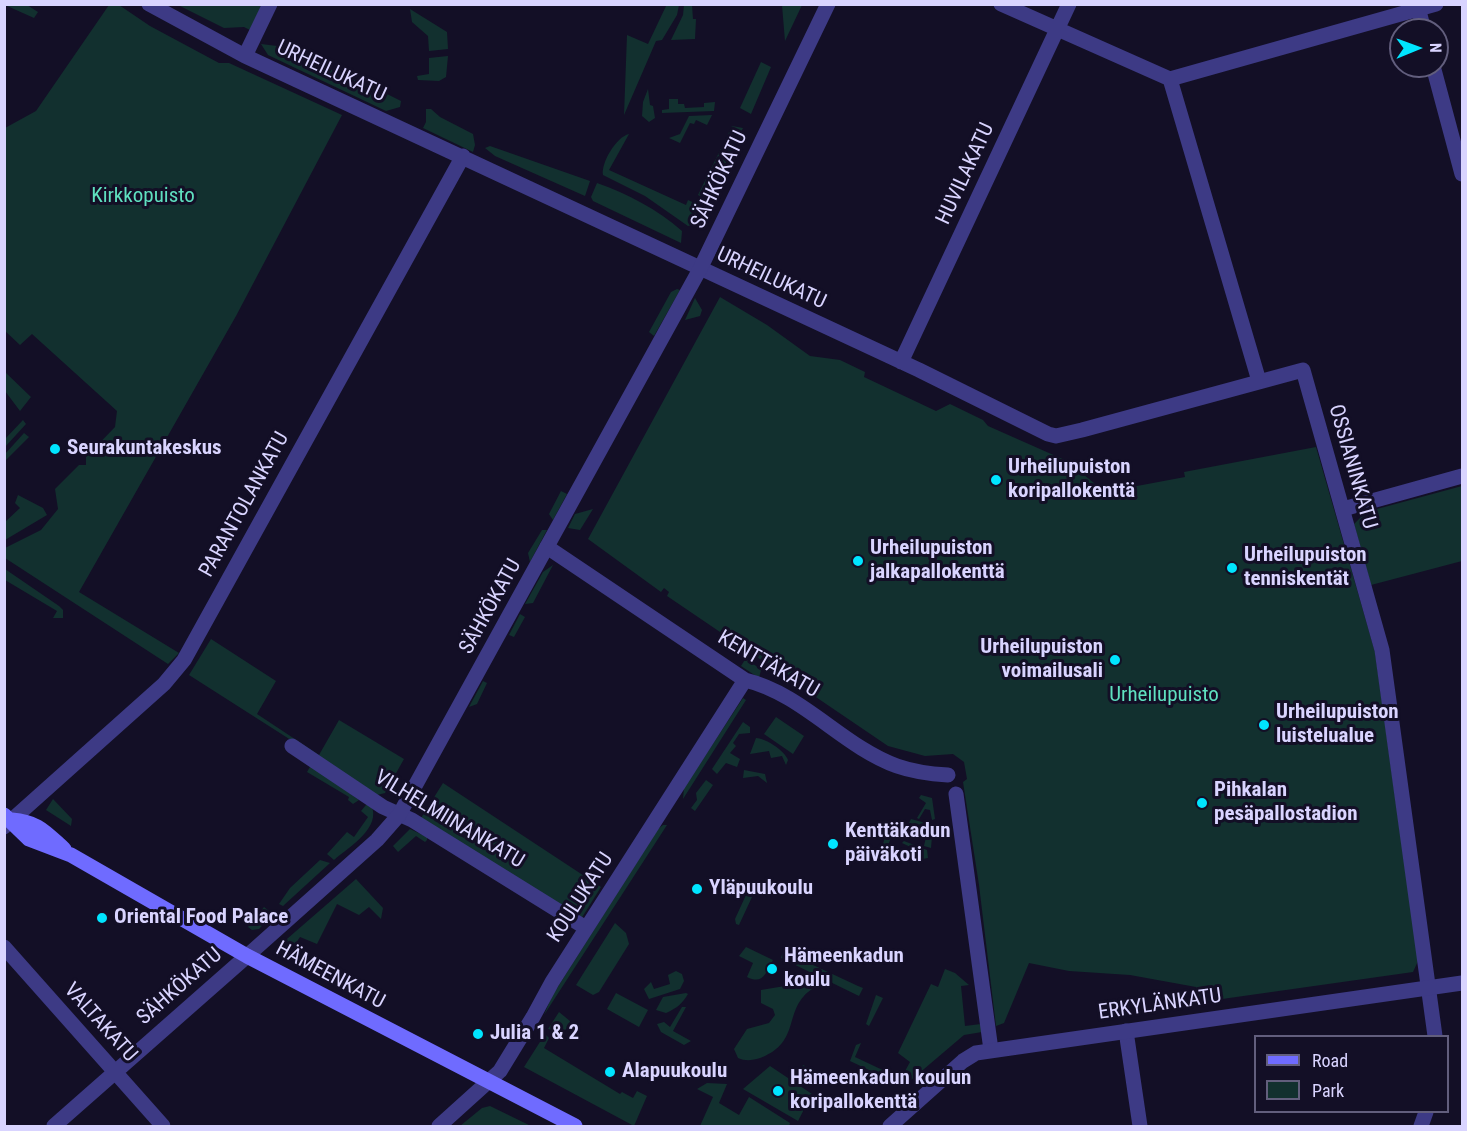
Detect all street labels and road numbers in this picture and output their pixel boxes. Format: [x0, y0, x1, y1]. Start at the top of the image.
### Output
street label: URHEILUKATU [272, 36, 390, 108]
street label: HUVILAKATU [932, 119, 1000, 229]
street label: SÄHKÖKATU [686, 127, 754, 233]
street label: URHEILUKATU [712, 243, 830, 315]
street label: OSSIANINKATU [1322, 402, 1382, 532]
street label: PARANTOLANKATU [195, 428, 295, 582]
street label: SÄHKÖKATU [455, 555, 527, 659]
street label: KENTTÄKATU [713, 626, 823, 704]
street label: VILHELMIINANKATU [370, 765, 528, 875]
street label: KOULUKATU [543, 848, 619, 948]
street label: HÄMEENKATU [271, 937, 389, 1015]
street label: SÄHKÖKATU [132, 943, 228, 1031]
street label: VALTAKATU [58, 978, 142, 1068]
street label: ERKYLÄNKATU [1097, 984, 1223, 1026]

